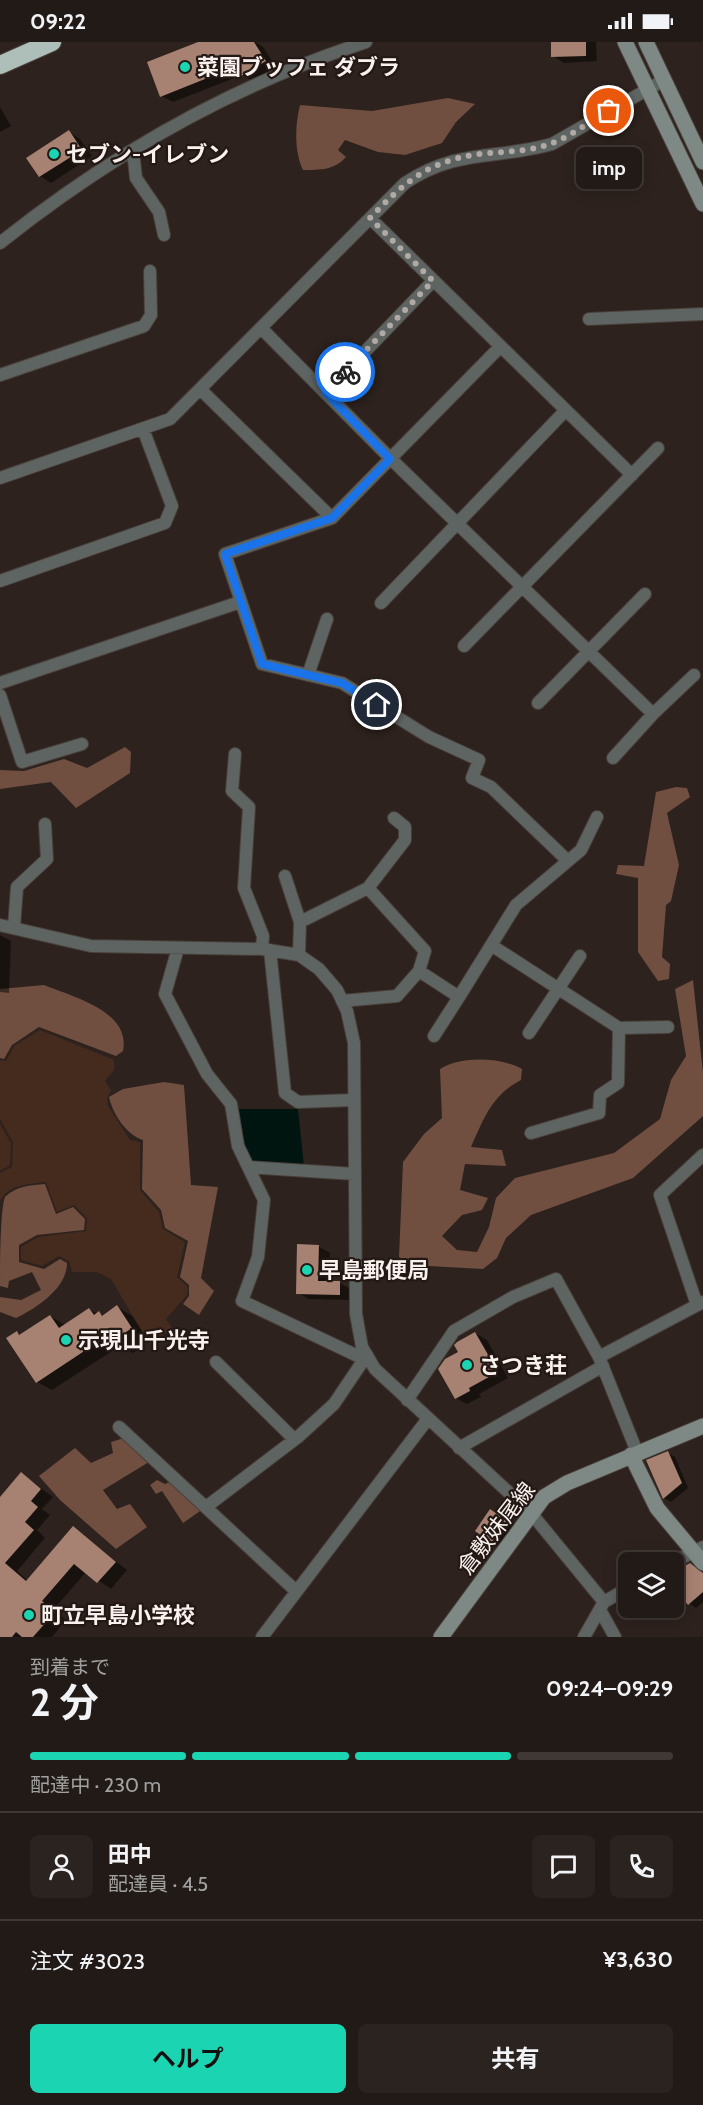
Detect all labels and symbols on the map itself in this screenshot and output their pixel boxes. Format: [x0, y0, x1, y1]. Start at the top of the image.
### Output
place label: 菜園ブッフェ ダブラ [197, 54, 400, 81]
marker: 菜園ブッフェ ダブラ [178, 60, 192, 74]
pin [583, 85, 634, 136]
place label: セブン-イレブン [66, 141, 229, 168]
marker: セブン-イレブン [47, 147, 61, 161]
callout: imp [576, 147, 642, 189]
courier [315, 342, 375, 402]
pin [351, 679, 402, 730]
place label: 早島郵便局 [319, 1257, 429, 1284]
marker: 早島郵便局 [300, 1263, 314, 1277]
place label: 示現山千光寺 [78, 1327, 210, 1354]
marker: 示現山千光寺 [59, 1333, 73, 1347]
place label: さつき荘 [479, 1352, 567, 1379]
marker: さつき荘 [460, 1358, 474, 1372]
street label: 倉敷妹尾線 [452, 1477, 541, 1580]
place label: 町立早島小学校 [41, 1602, 195, 1629]
marker: 町立早島小学校 [22, 1608, 36, 1622]

